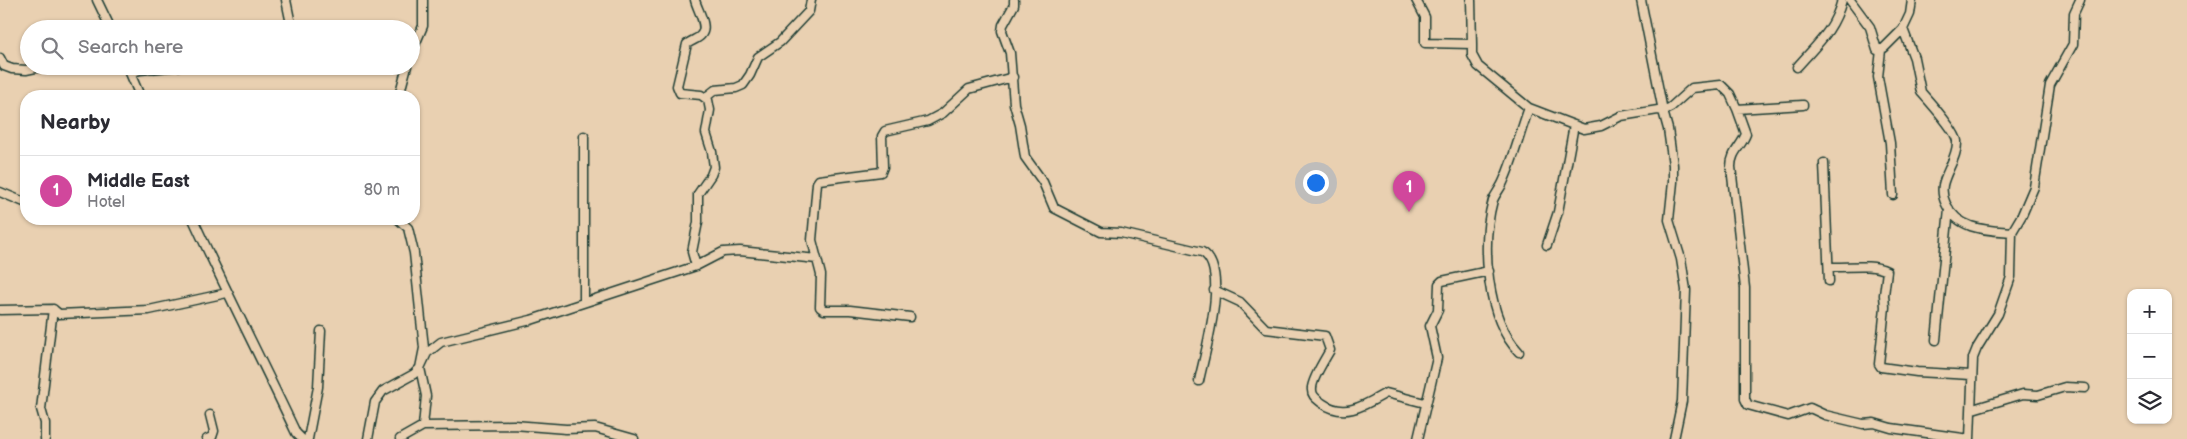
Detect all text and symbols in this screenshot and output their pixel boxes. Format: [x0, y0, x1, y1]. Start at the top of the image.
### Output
search box [20, 20, 420, 75]
icon: search [38, 34, 66, 62]
text: Search here [78, 36, 183, 59]
text: Nearby [40, 110, 110, 135]
text: Middle East [87, 170, 190, 193]
your location [1303, 170, 1329, 196]
pin: 1 [1393, 171, 1425, 212]
text: 1 [53, 181, 59, 200]
text: 80 m [364, 181, 400, 200]
text: Hotel [87, 193, 125, 212]
map controls [2127, 289, 2172, 424]
button: + [2127, 289, 2172, 334]
button: − [2127, 334, 2172, 379]
button: layers [2127, 379, 2172, 424]

